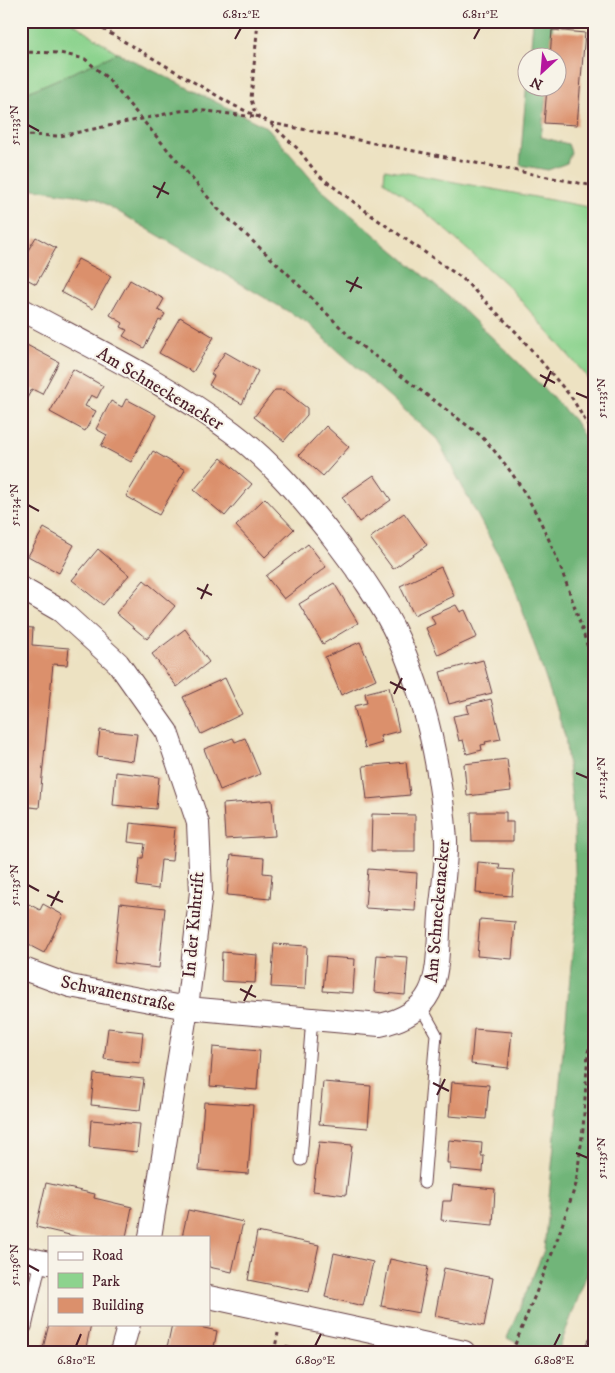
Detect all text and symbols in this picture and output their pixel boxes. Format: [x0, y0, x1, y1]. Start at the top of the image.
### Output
text: 6.812°E [222, 7, 260, 22]
text: 6.811°E [462, 7, 499, 22]
north arrow [518, 48, 568, 98]
text: N [527, 72, 546, 93]
text: 51.133°N [7, 105, 22, 145]
street label: Am Schneckenacker [93, 342, 228, 436]
text: 51.133°N [594, 378, 609, 418]
text: 51.134°N [7, 484, 22, 526]
text: 51.134°N [594, 757, 609, 799]
street label: Am Schneckenacker [421, 838, 455, 984]
text: 51.135°N [7, 864, 22, 906]
street label: In der Kuhtrift [178, 871, 210, 979]
street label: Schwanenstraße [59, 971, 177, 1017]
text: 51.135°N [594, 1137, 609, 1179]
legend [48, 1236, 210, 1326]
text: 51.136°N [7, 1244, 22, 1286]
text: Road [92, 1246, 124, 1265]
text: Park [92, 1272, 121, 1291]
text: Building [92, 1296, 144, 1315]
text: 6.810°E [57, 1353, 96, 1368]
text: 6.809°E [295, 1353, 335, 1368]
text: 6.808°E [534, 1353, 574, 1368]

